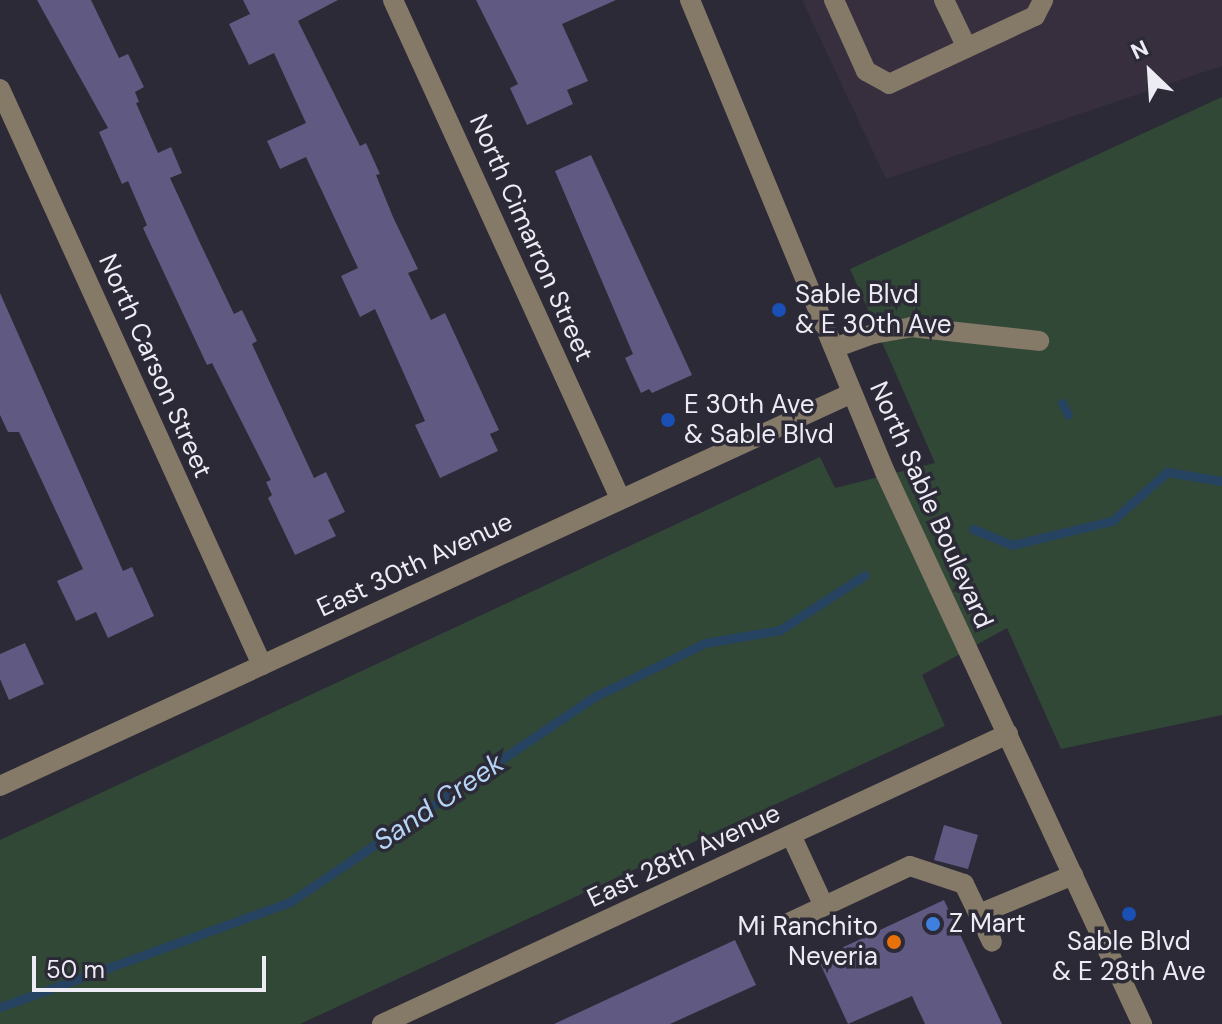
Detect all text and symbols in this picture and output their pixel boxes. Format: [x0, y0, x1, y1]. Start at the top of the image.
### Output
north arrow [1110, 32, 1190, 112]
text: N [1126, 33, 1153, 66]
street label: North Cimarron Street [462, 110, 600, 366]
street label: North Carson Street [92, 249, 218, 483]
place label: Sable Blvd & E 30th Ave [795, 279, 952, 340]
marker: Sable Blvd & E 30th Ave [770, 301, 788, 319]
street label: North Sable Boulevard [863, 377, 999, 633]
place label: E 30th Ave & Sable Blvd [684, 389, 834, 450]
marker: E 30th Ave & Sable Blvd [659, 411, 677, 429]
street label: East 30th Avenue [312, 506, 518, 624]
water label: Sand Creek [368, 746, 510, 858]
street label: East 28th Avenue [583, 798, 785, 914]
marker: Sable Blvd & E 28th Ave [1120, 905, 1138, 923]
place label: Z Mart [949, 908, 1026, 940]
place label: Mi Ranchito Neveria [738, 911, 878, 972]
marker: Z Mart [924, 915, 942, 933]
place label: Sable Blvd & E 28th Ave [1052, 926, 1206, 988]
marker: Mi Ranchito Neveria [885, 933, 903, 951]
scale bar [36, 940, 270, 990]
text: 50 m [46, 954, 105, 985]

